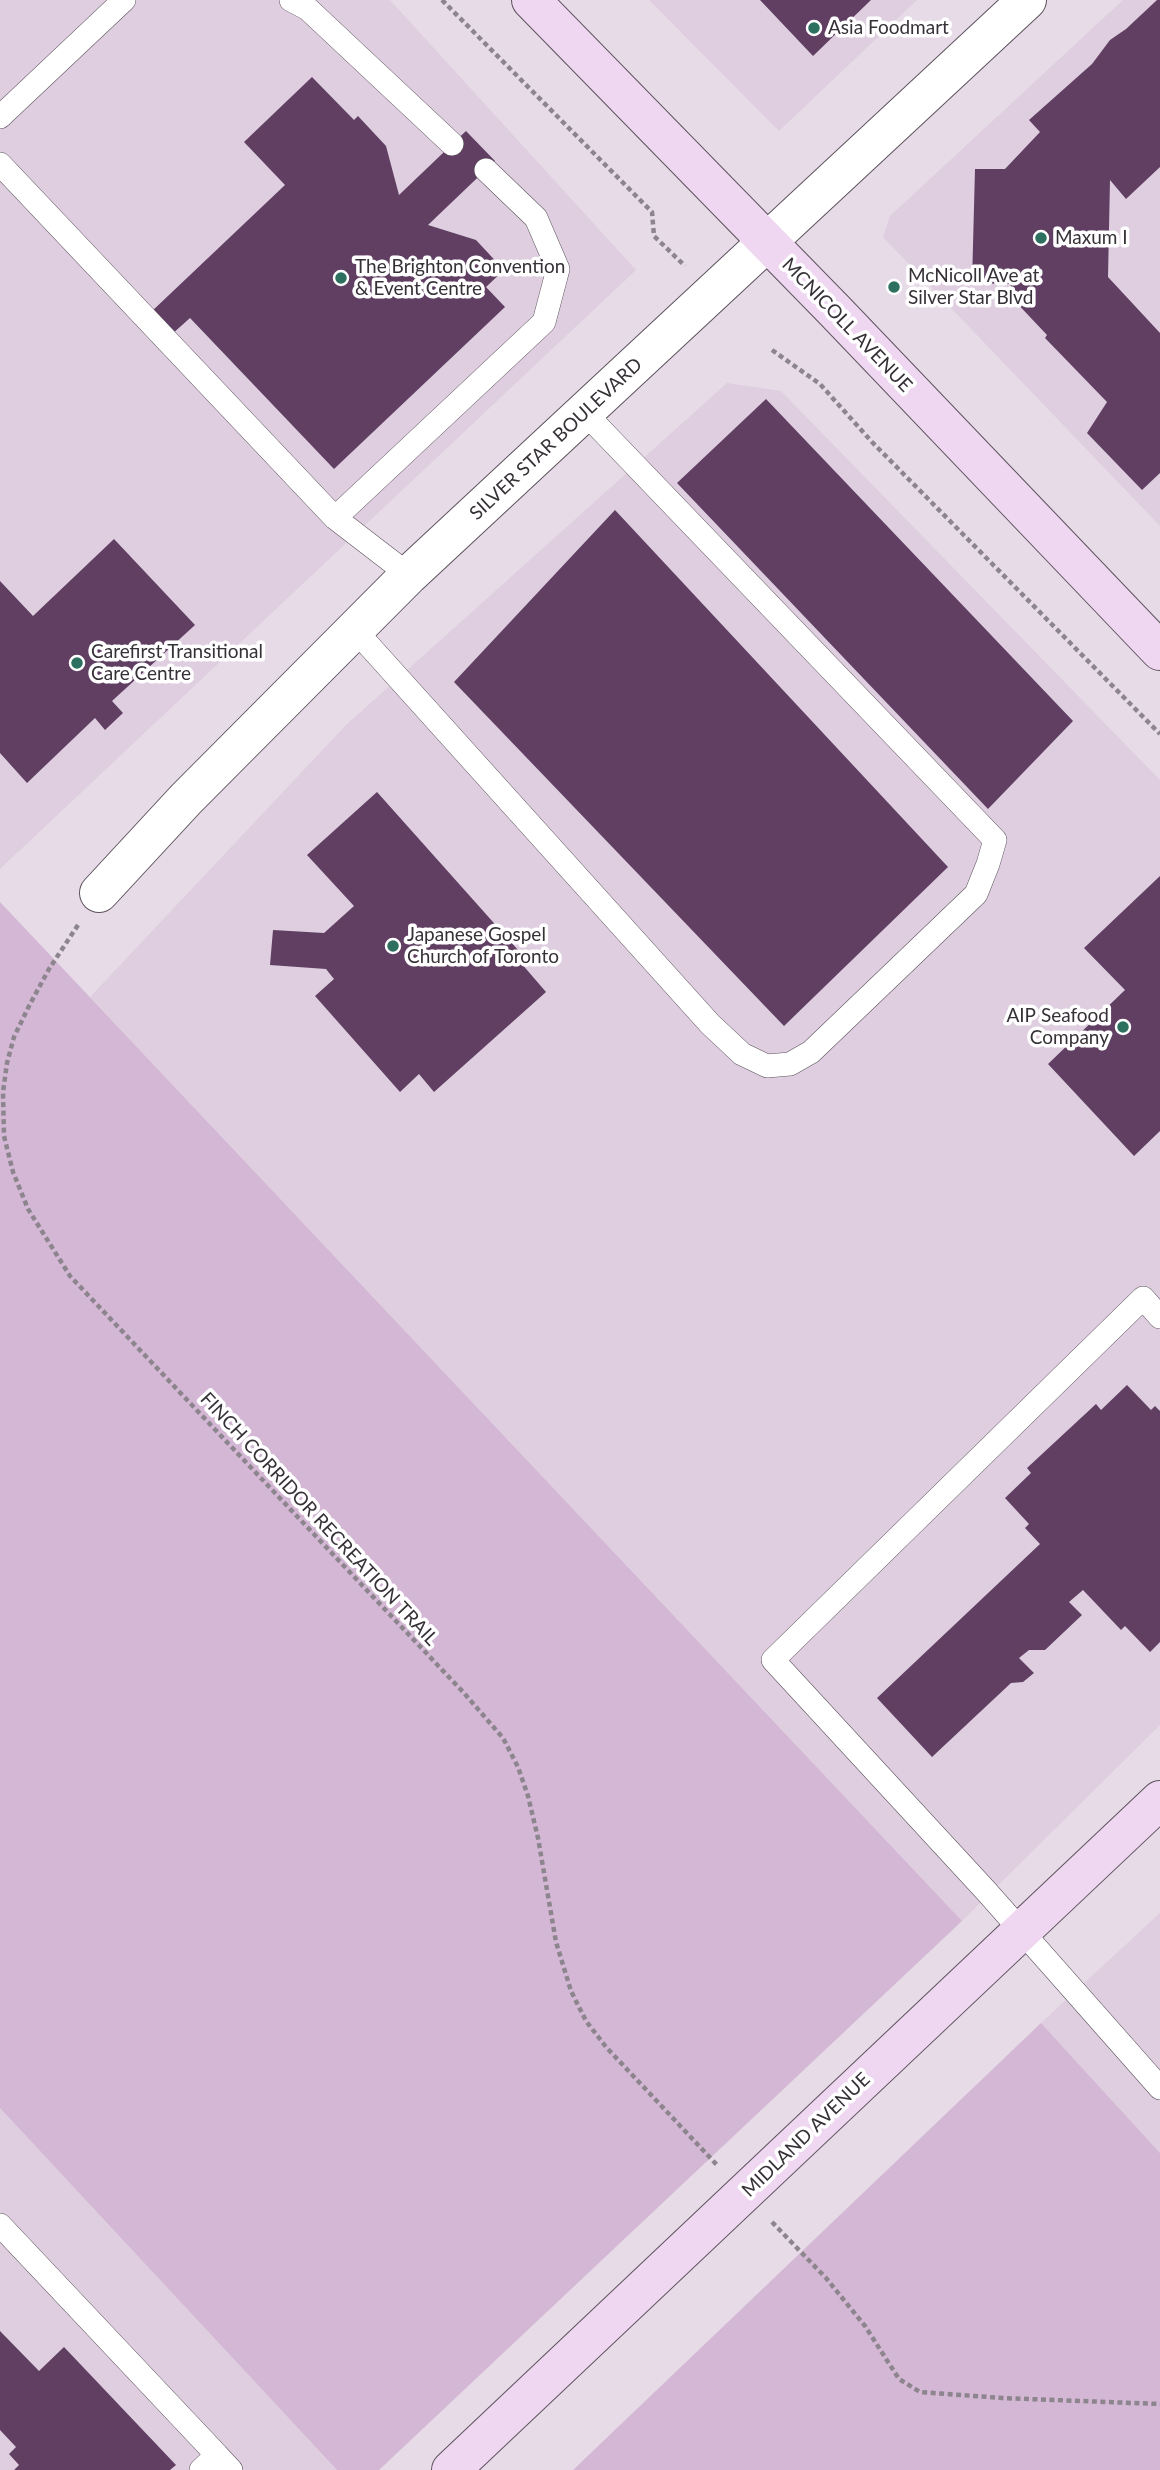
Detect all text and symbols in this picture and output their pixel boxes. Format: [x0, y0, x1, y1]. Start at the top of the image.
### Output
place label: Asia Foodmart [828, 17, 949, 39]
marker: Asia Foodmart [806, 20, 822, 36]
place label: Maxum I [1055, 227, 1128, 249]
marker: Maxum I [1033, 230, 1049, 246]
street label: MCNICOLL AVENUE [777, 253, 917, 397]
place label: The Brighton Convention & Event Centre [355, 256, 565, 300]
place label: McNicoll Ave at Silver Star Blvd [908, 265, 1039, 309]
marker: The Brighton Convention & Event Centre [333, 270, 349, 286]
marker: McNicoll Ave at Silver Star Blvd [886, 279, 902, 295]
street label: SILVER STAR BOULEVARD [465, 353, 647, 525]
place label: Carefirst Transitional Care Centre [91, 641, 263, 685]
marker: Carefirst Transitional Care Centre [69, 655, 85, 671]
place label: Japanese Gospel Church of Toronto [407, 924, 559, 968]
marker: Japanese Gospel Church of Toronto [385, 938, 401, 954]
place label: AIP Seafood Company [1006, 1005, 1109, 1049]
marker: AIP Seafood Company [1115, 1019, 1131, 1035]
street label: FINCH CORRIDOR RECREATION TRAIL [196, 1388, 442, 1650]
street label: MIDLAND AVENUE [737, 2068, 875, 2202]

